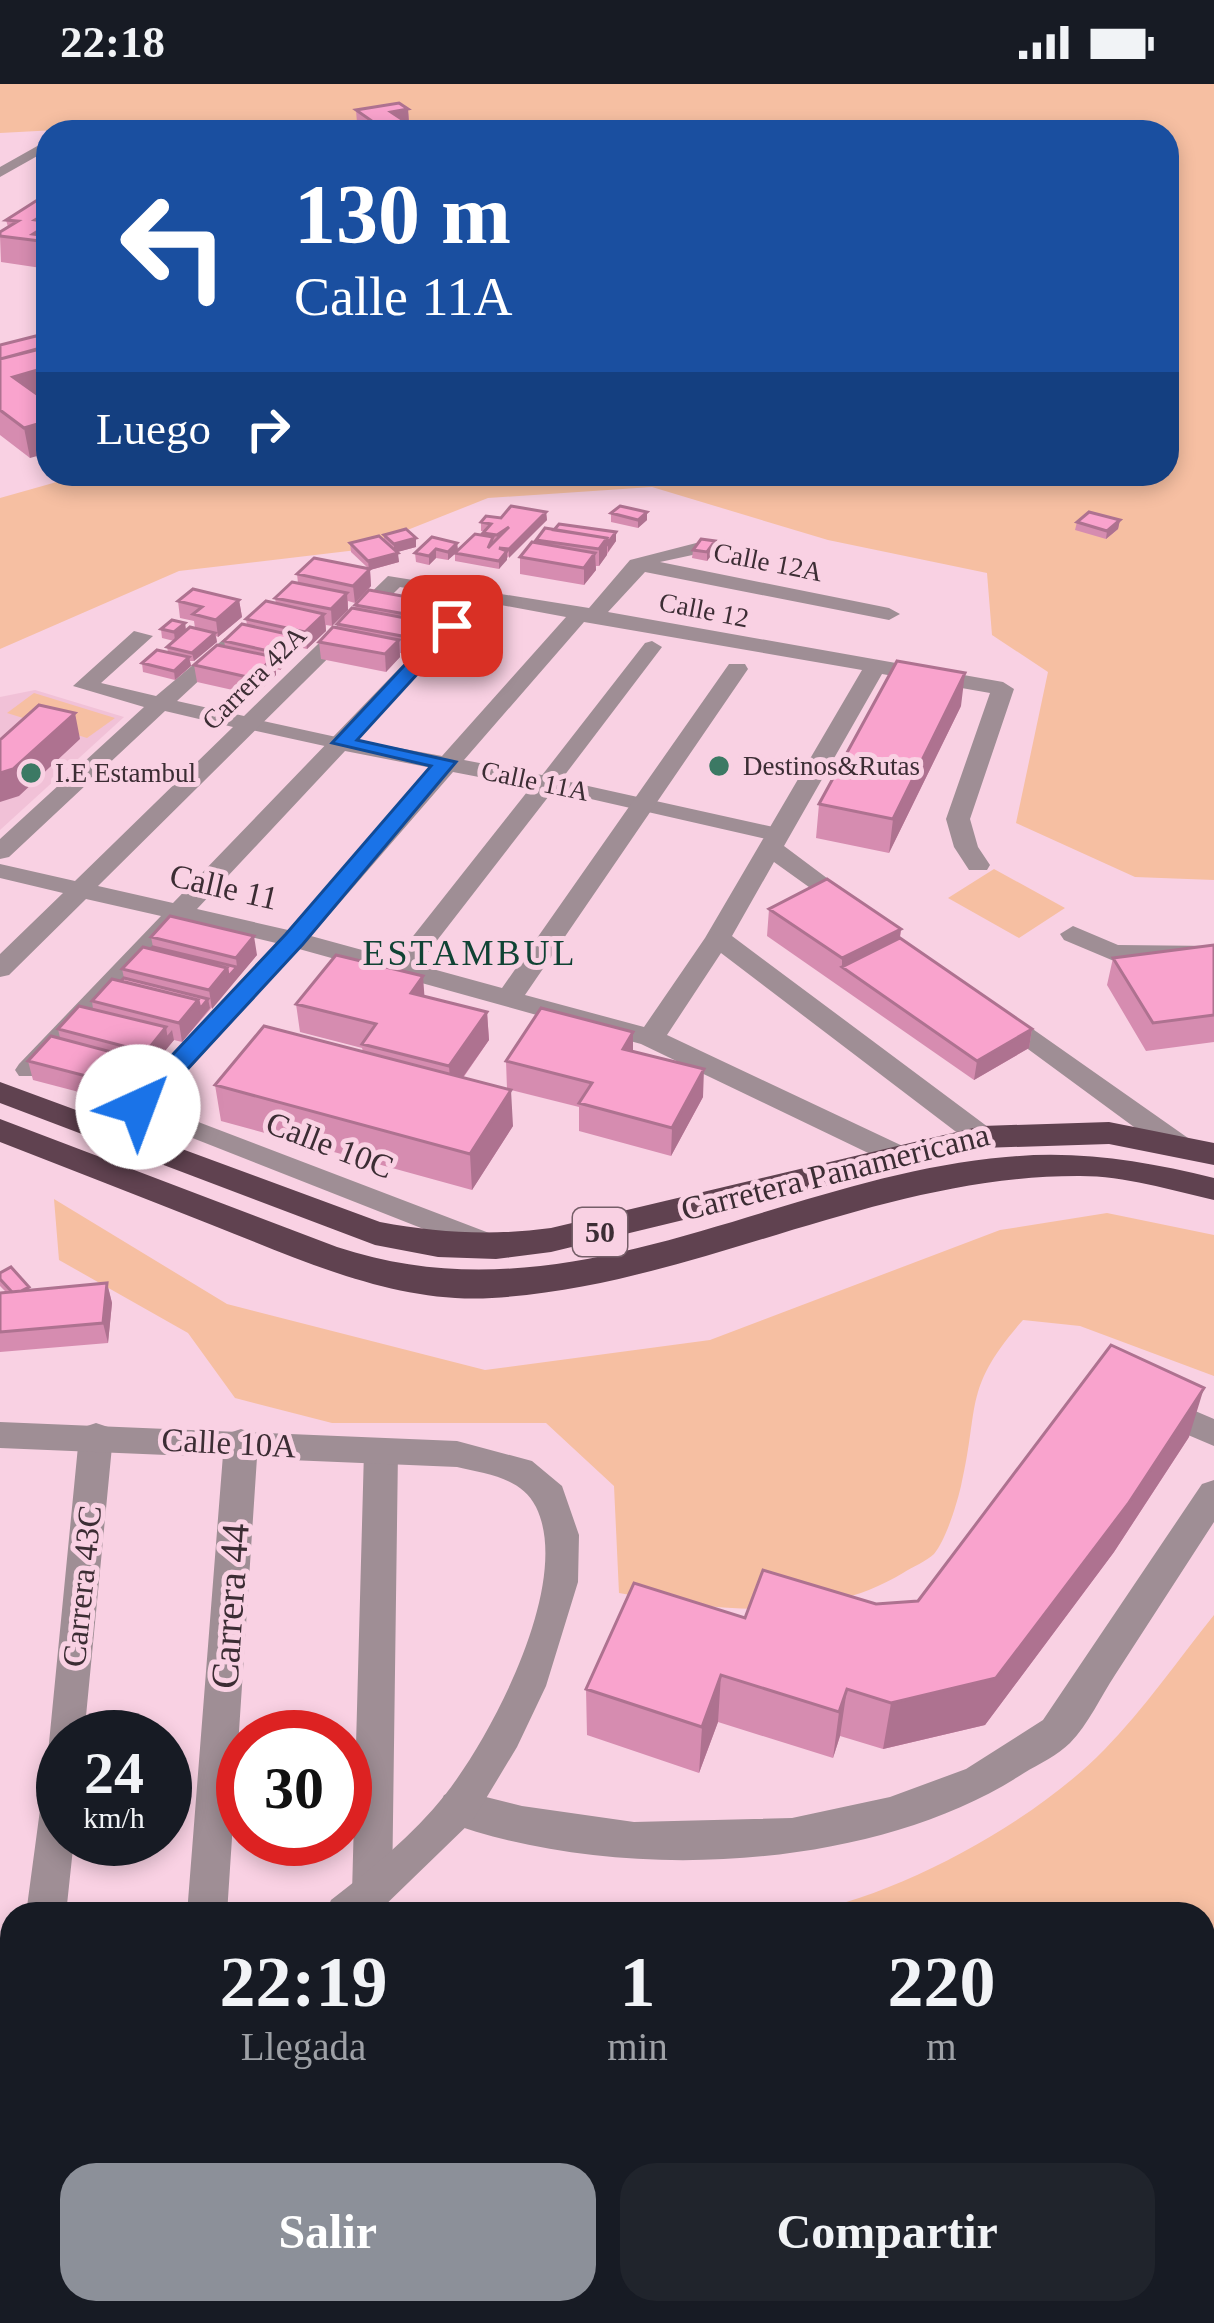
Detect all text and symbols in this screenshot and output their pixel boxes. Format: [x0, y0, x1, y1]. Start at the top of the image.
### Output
text: 22:18 [60, 17, 165, 67]
icon: left [96, 168, 252, 324]
text: 130 m [294, 168, 511, 261]
text: Calle 11A [294, 267, 512, 327]
icon: right [235, 396, 301, 462]
text: Luego [96, 404, 211, 454]
street label: Calle 12A [711, 537, 825, 587]
pin [401, 575, 503, 677]
street label: Calle 12 [657, 587, 751, 633]
icon: arrive [419, 593, 485, 659]
street label: Carrera 42A [196, 620, 312, 736]
place label: Destinos&Rutas [743, 751, 920, 781]
marker: Destinos&Rutas [706, 753, 732, 779]
street label: Calle 11A [478, 755, 592, 807]
place label: I.E Estambul [55, 758, 196, 788]
marker: I.E Estambul [18, 760, 44, 786]
street label: Calle 11 [166, 857, 281, 917]
district label: ESTAMBUL [362, 933, 578, 973]
position arrow [75, 1044, 201, 1170]
street label: Calle 10C [261, 1104, 398, 1186]
street label: Carretera Panamericana [678, 1116, 993, 1228]
road number: 50 [573, 1208, 627, 1256]
street label: Calle 10A [161, 1421, 297, 1465]
street label: Carrera 43C [56, 1504, 108, 1669]
street label: Carrera 44 [202, 1522, 257, 1690]
speed limit sign: 30 [216, 1710, 372, 1866]
text: 24 [84, 1740, 144, 1806]
text: km/h [83, 1801, 145, 1834]
text: 22:19 [220, 1942, 388, 2022]
text: 1 [619, 1942, 655, 2022]
text: 220 [887, 1942, 995, 2022]
text: Llegada [241, 2025, 366, 2068]
text: min [607, 2025, 668, 2068]
text: m [926, 2025, 957, 2068]
button: Salir [60, 2163, 596, 2301]
button: Compartir [620, 2163, 1155, 2301]

